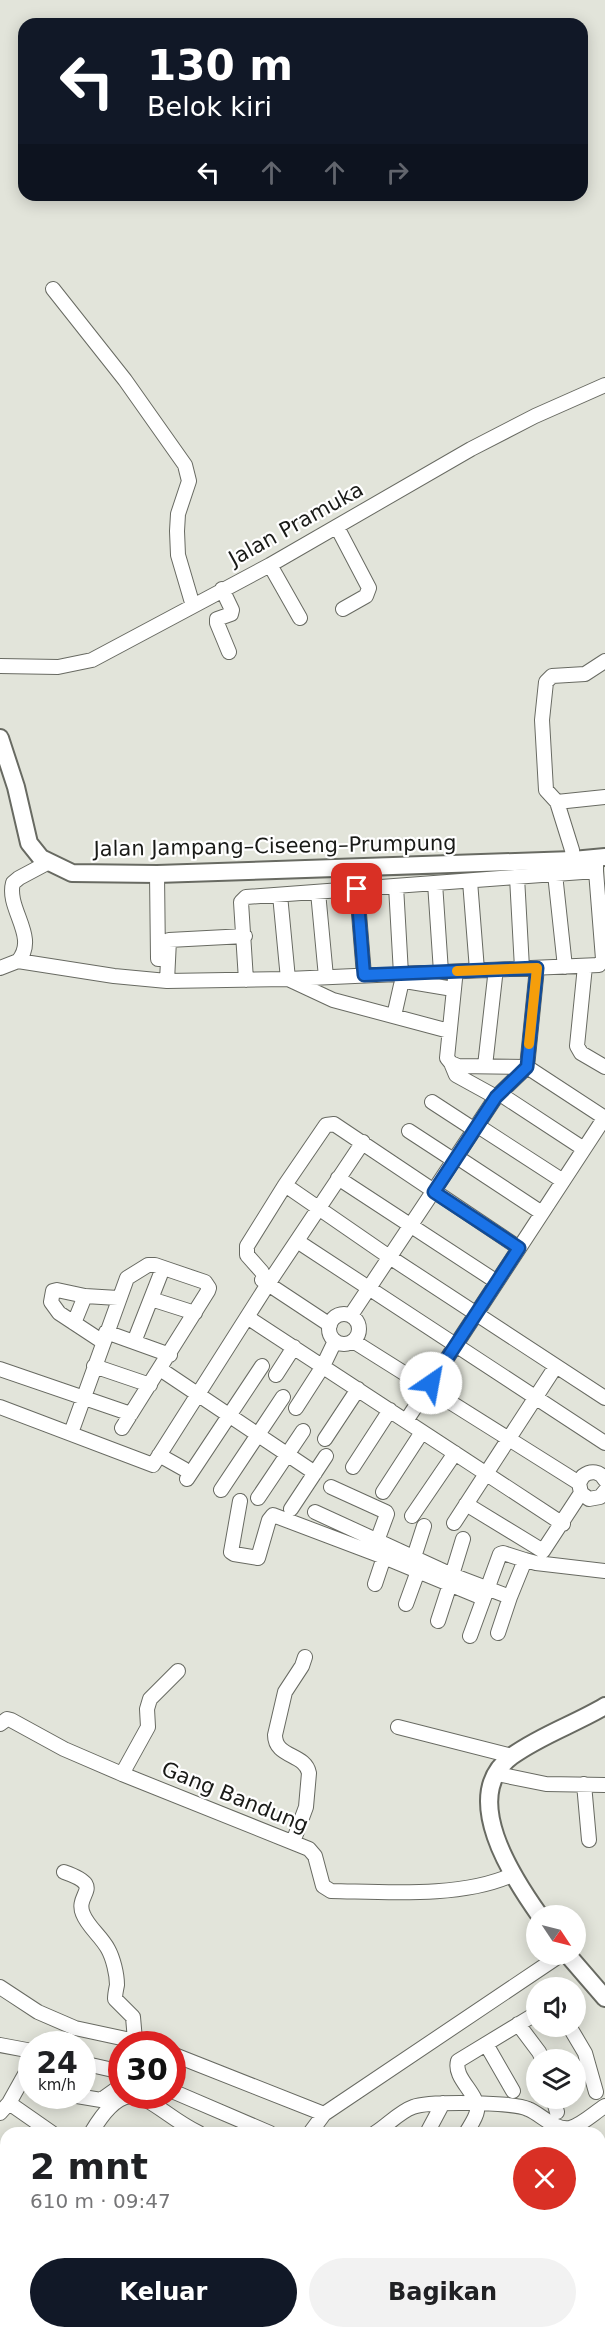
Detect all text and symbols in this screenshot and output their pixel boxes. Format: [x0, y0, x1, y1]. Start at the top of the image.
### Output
text: 130 m [147, 41, 293, 90]
icon: left [48, 42, 126, 120]
text: Belok kiri [147, 91, 272, 122]
icon: left [192, 156, 225, 189]
icon: ahead [255, 156, 288, 189]
icon: ahead [318, 156, 351, 189]
icon: right [381, 156, 414, 189]
street label: Jalan Pramuka [223, 477, 367, 572]
street label: Jalan Jampang–Ciseeng–Prumpung [91, 831, 457, 861]
pin [331, 863, 382, 914]
icon: arrive [340, 872, 373, 905]
position arrow [399, 1351, 463, 1415]
street label: Gang Bandung [158, 1757, 312, 1837]
north arrow [526, 1905, 586, 1965]
map controls [526, 1905, 586, 2109]
button: sound [526, 1977, 586, 2037]
speed limit sign: 30 [108, 2031, 186, 2109]
text: 24 [36, 2045, 78, 2080]
button: layers [526, 2049, 586, 2109]
text: km/h [38, 2076, 76, 2094]
text: 2 mnt [30, 2146, 148, 2187]
button: close [513, 2147, 576, 2210]
text: 610 m · 09:47 [30, 2189, 171, 2213]
button: Keluar [30, 2258, 297, 2327]
button: Bagikan [309, 2258, 576, 2327]

